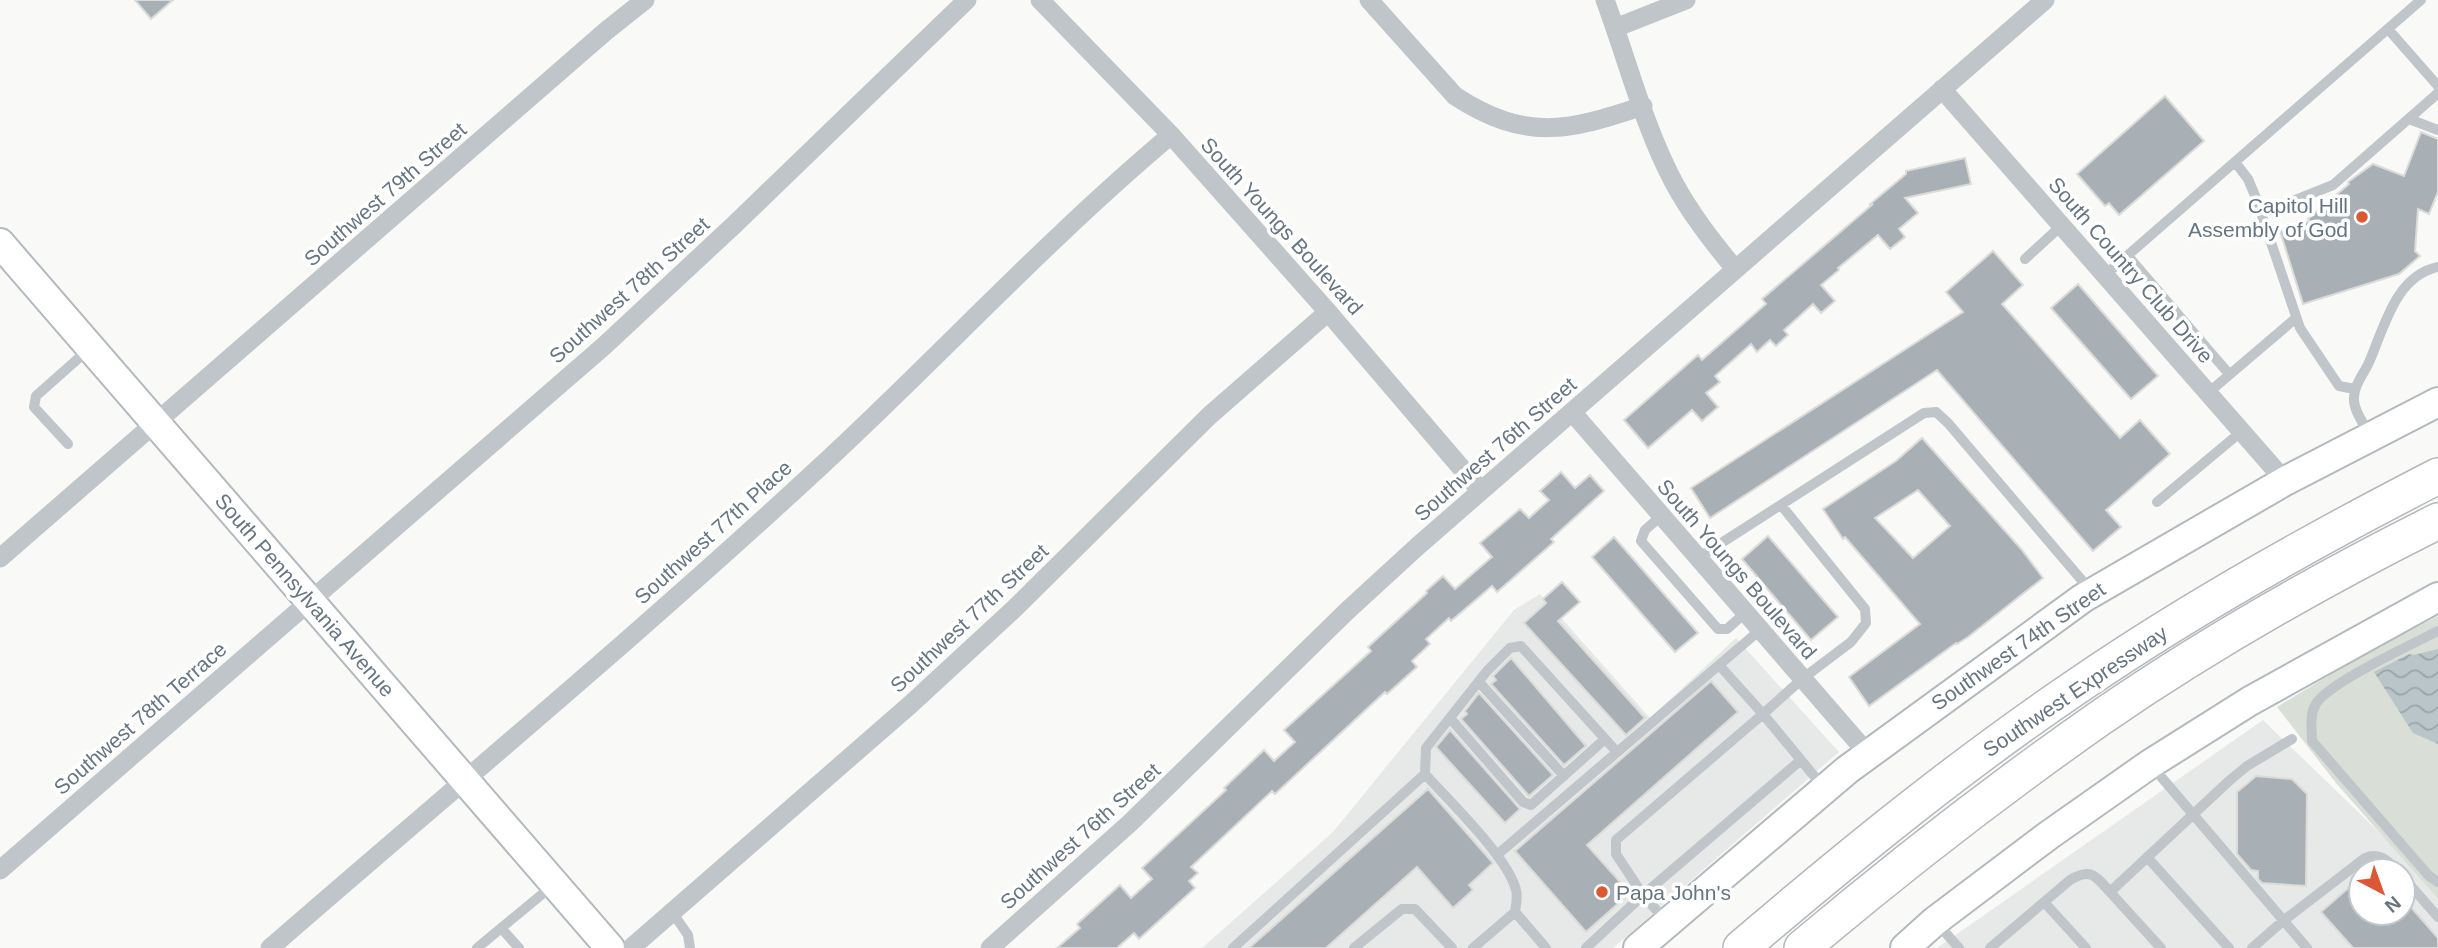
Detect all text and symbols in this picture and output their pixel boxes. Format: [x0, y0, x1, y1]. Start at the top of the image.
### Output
street label: Southwest 79th Street [299, 117, 471, 270]
street label: South Youngs Boulevard [1196, 133, 1368, 319]
street label: South Country Club Drive [2044, 173, 2218, 367]
place label: Capitol Hill Assembly of God [2188, 194, 2348, 241]
marker: Capitol Hill Assembly of God [2354, 209, 2370, 225]
street label: Southwest 78th Street [545, 212, 714, 368]
street label: Southwest 76th Street [1409, 372, 1581, 525]
street label: Southwest 77th Place [630, 455, 796, 609]
street label: South Youngs Boulevard [1653, 475, 1821, 663]
street label: South Pennsylvania Avenue [211, 489, 399, 701]
street label: Southwest 77th Street [886, 539, 1053, 697]
street label: Southwest 74th Street [1927, 577, 2109, 715]
street label: Southwest Expressway [1979, 620, 2172, 761]
street label: Southwest 78th Terrace [49, 637, 231, 799]
street label: Southwest 76th Street [996, 758, 1165, 914]
north arrow [2347, 857, 2417, 927]
place label: Papa John's [1616, 881, 1731, 904]
marker: Papa John's [1594, 884, 1610, 900]
text: N [2381, 892, 2405, 917]

